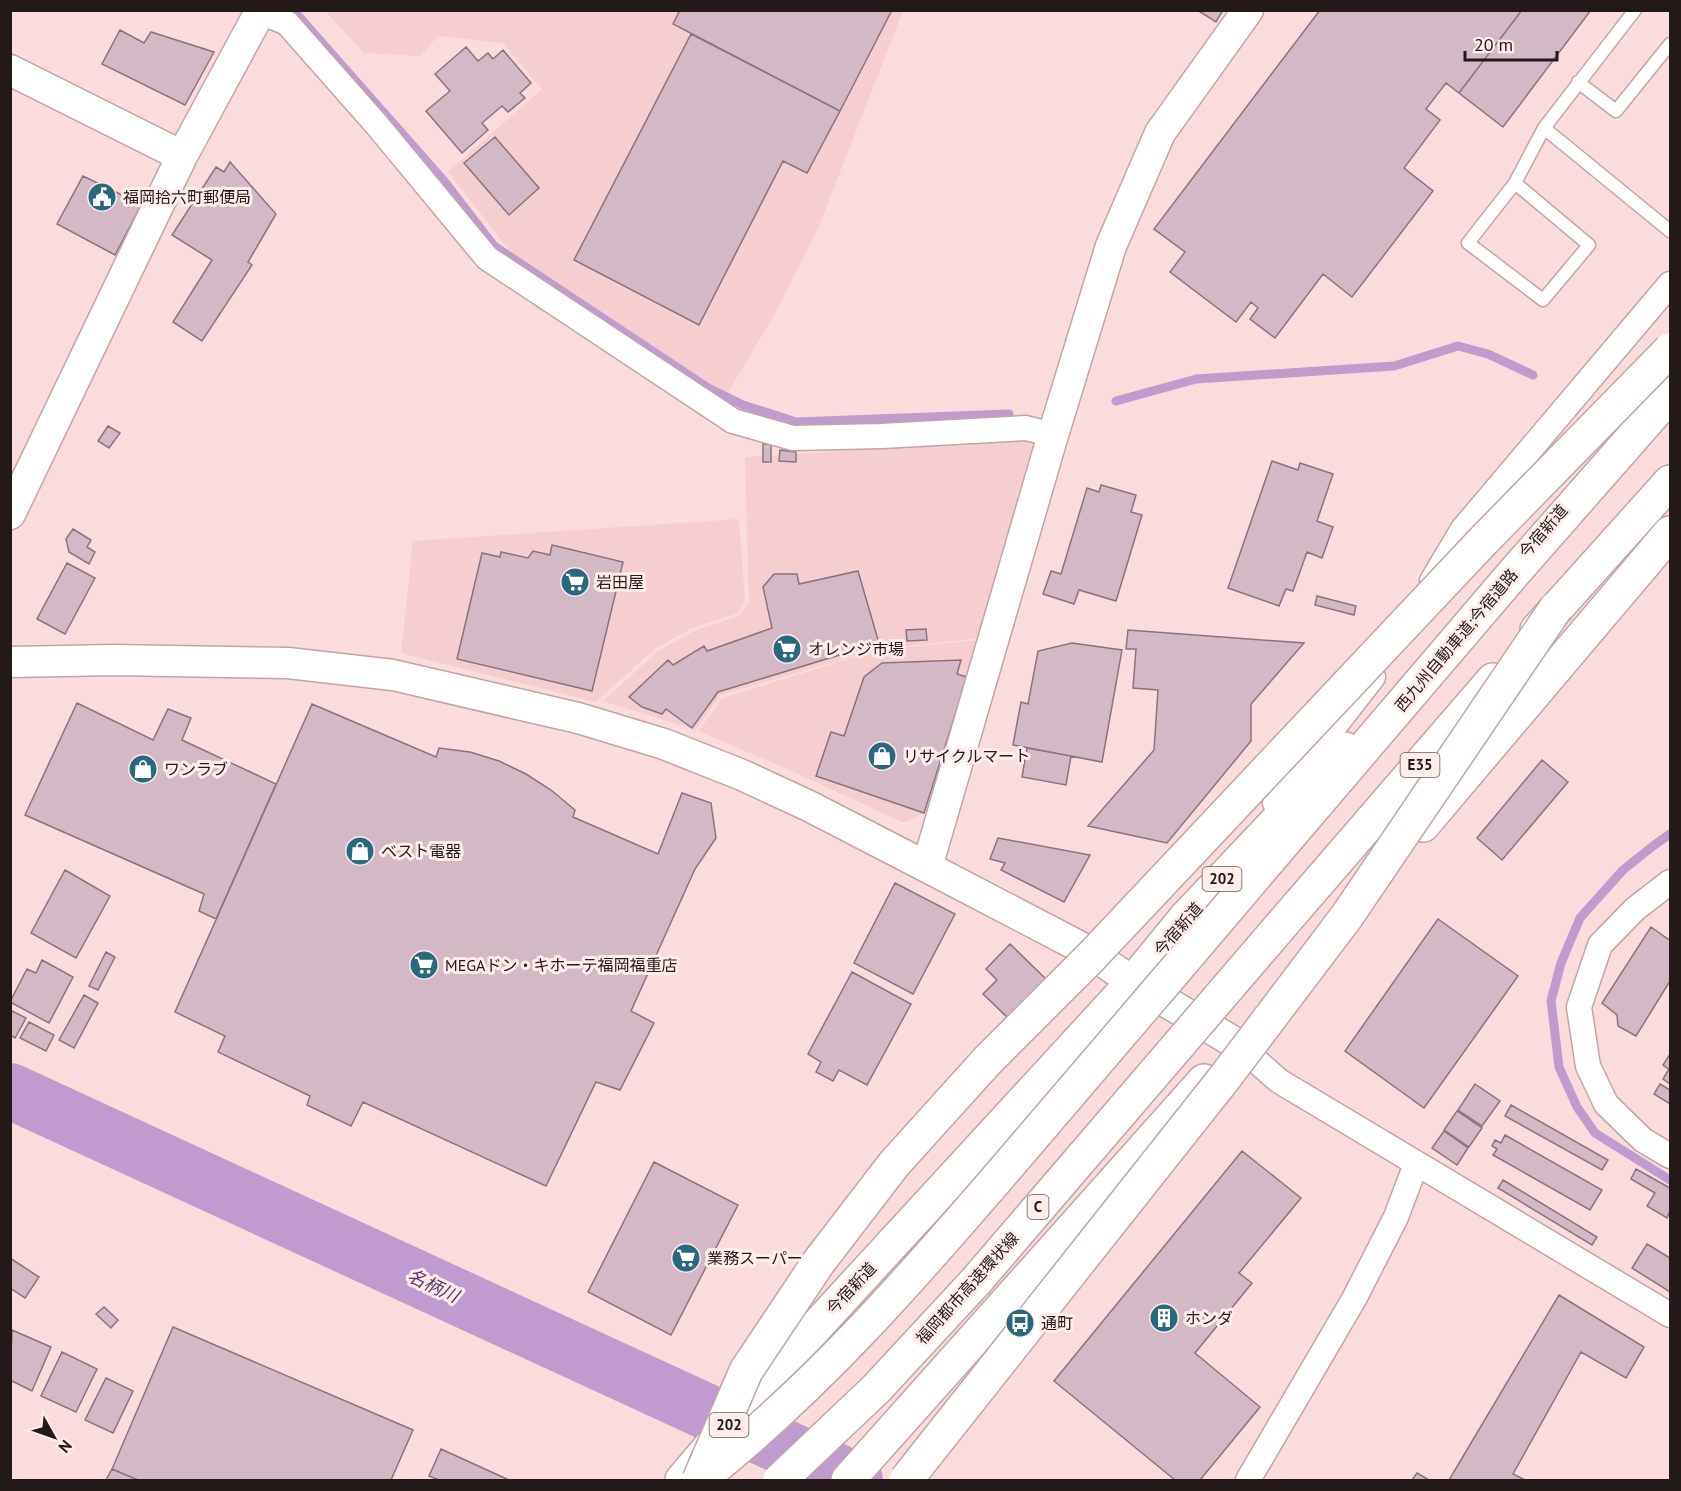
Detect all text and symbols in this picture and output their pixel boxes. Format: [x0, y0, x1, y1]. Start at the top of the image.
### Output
scale bar [1465, 24, 1556, 62]
text: 20 m [1474, 33, 1513, 56]
public building icon: 福岡拾六町郵便局 [86, 181, 118, 213]
place label: 福岡拾六町郵便局 [123, 187, 251, 207]
street label: 今宿新道 [1514, 500, 1572, 562]
street label: 西九州自動車道;今宿道路 [1390, 565, 1522, 715]
supermarket icon: 岩田屋 [559, 566, 591, 598]
place label: 岩田屋 [596, 572, 644, 592]
supermarket icon: オレンジ市場 [771, 633, 803, 665]
place label: オレンジ市場 [808, 639, 904, 659]
shop icon: リサイクルマート [866, 740, 898, 772]
place label: リサイクルマート [903, 746, 1030, 766]
shop icon: ワンラブ [127, 753, 159, 785]
road number: E35 [1400, 753, 1440, 777]
place label: ワンラブ [164, 759, 228, 779]
shop icon: ベスト電器 [344, 835, 376, 867]
place label: ベスト電器 [381, 841, 461, 861]
road number: 202 [1202, 867, 1242, 891]
street label: 今宿新道 [1149, 898, 1207, 960]
supermarket icon: MEGAドン・キホーテ福岡福重店 [408, 949, 440, 981]
place label: MEGAドン・キホーテ福岡福重店 [445, 955, 677, 975]
road number: C [1028, 1195, 1048, 1219]
street label: 福岡都市高速環状線 [911, 1228, 1023, 1348]
supermarket icon: 業務スーパー [670, 1242, 702, 1274]
place label: 業務スーパー [707, 1248, 803, 1268]
street label: 今宿新道 [822, 1258, 880, 1318]
water label: 名柄川 [404, 1264, 464, 1308]
building icon: ホンダ [1148, 1302, 1180, 1334]
bus stop icon: 通町 [1004, 1307, 1036, 1339]
place label: ホンダ [1185, 1308, 1233, 1328]
place label: 通町 [1041, 1313, 1073, 1333]
north arrow [24, 1407, 84, 1467]
road number: 202 [710, 1413, 748, 1437]
text: N [54, 1436, 77, 1457]

